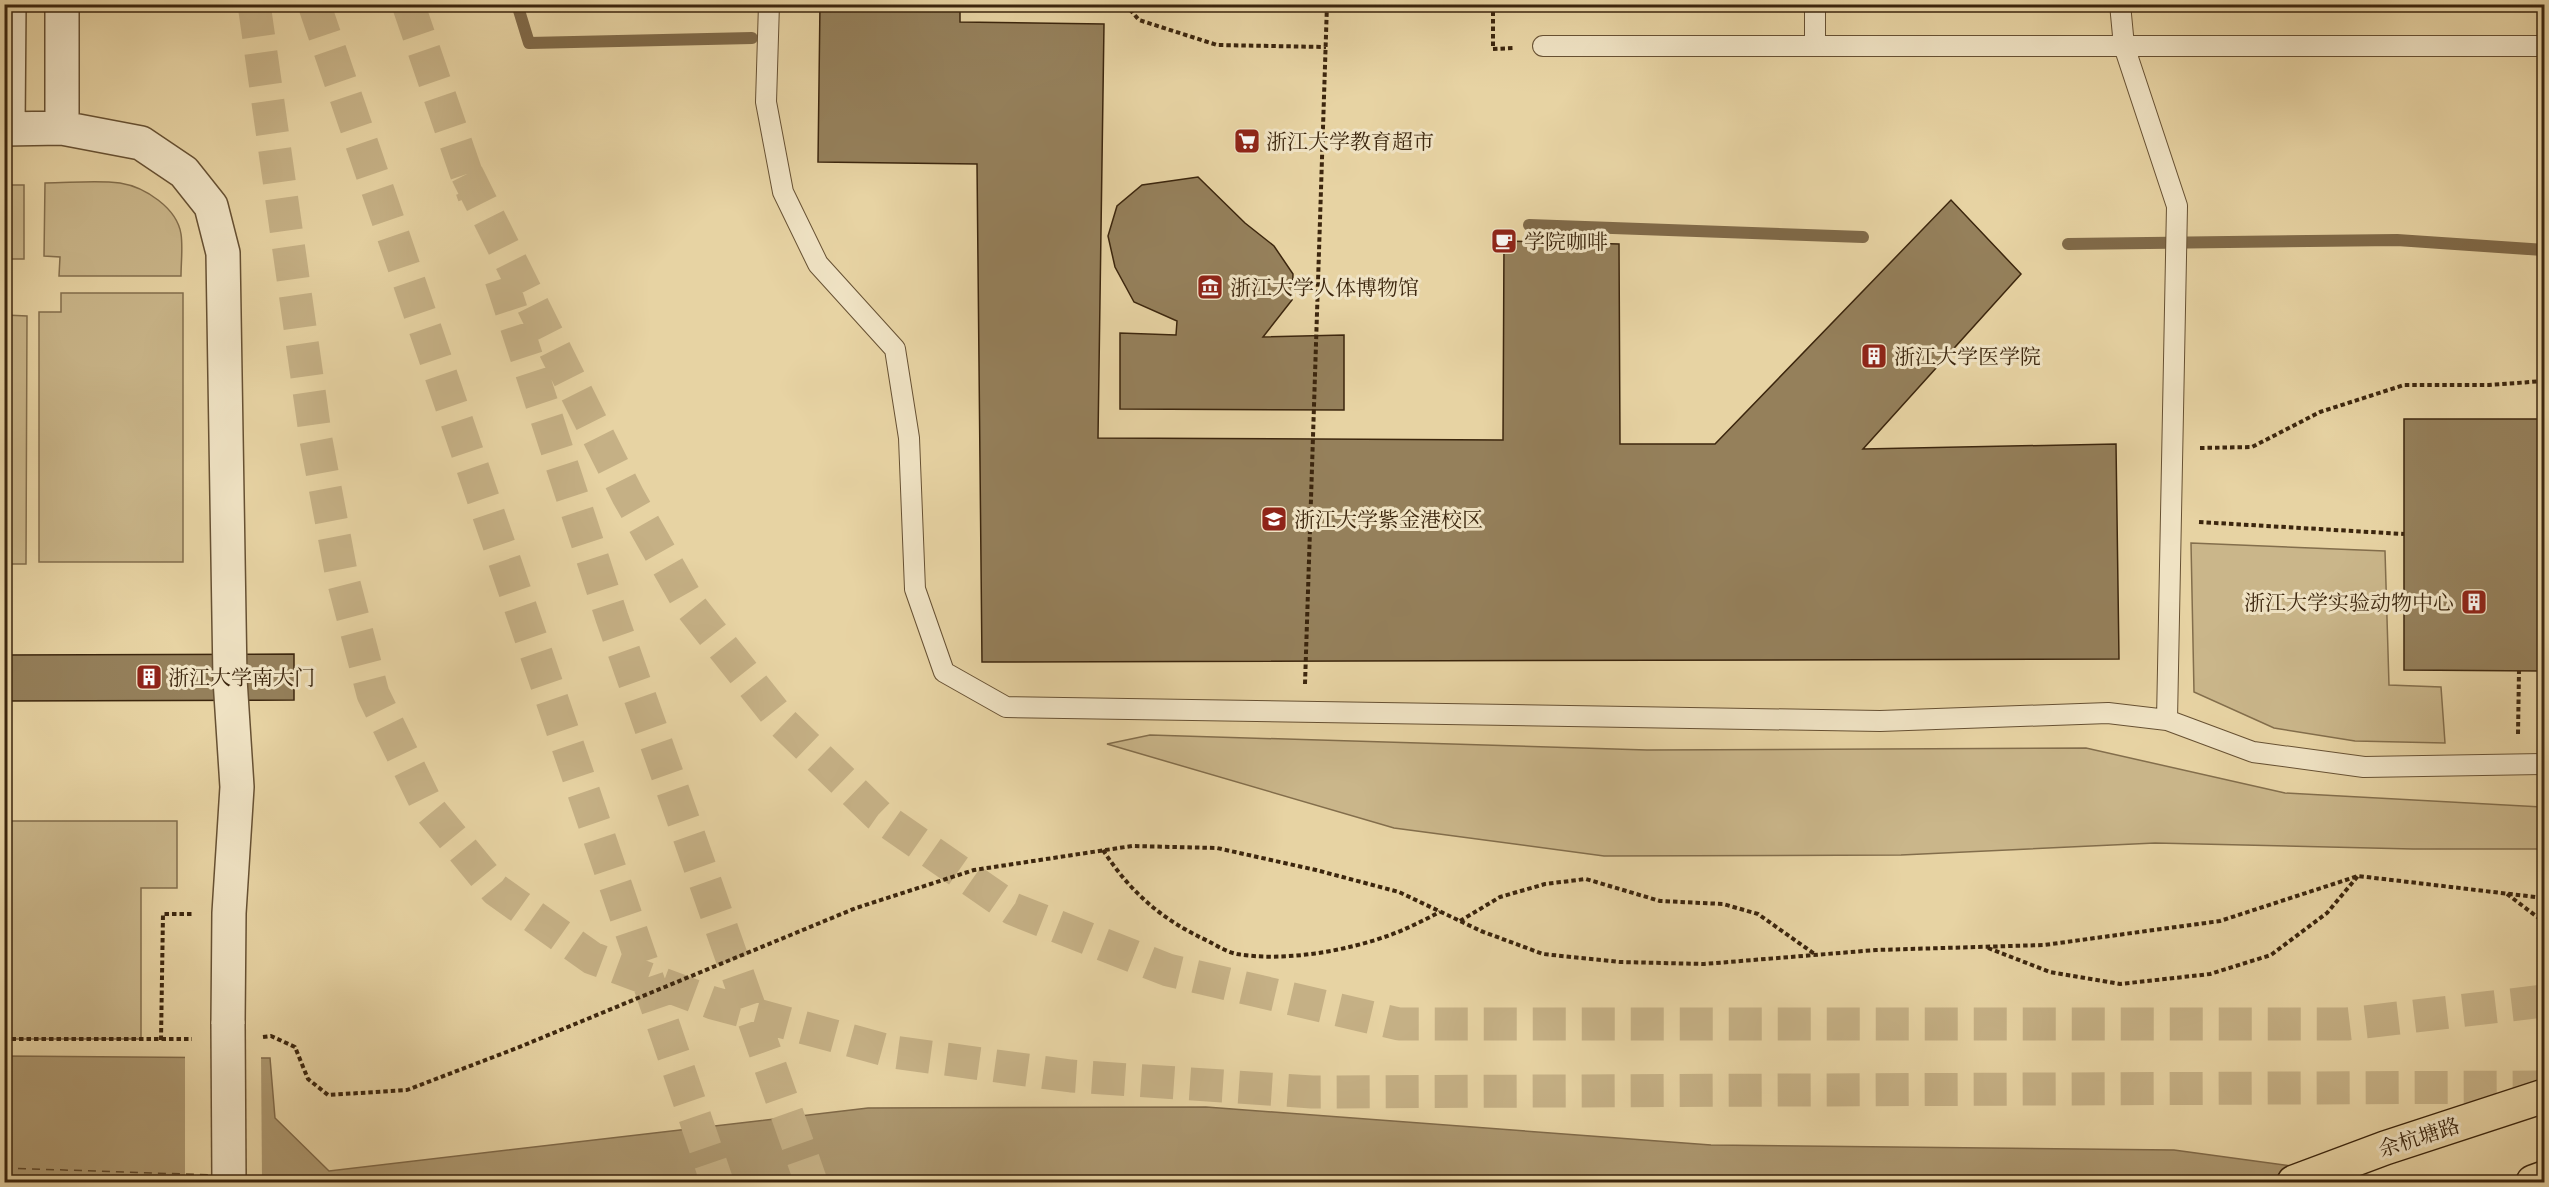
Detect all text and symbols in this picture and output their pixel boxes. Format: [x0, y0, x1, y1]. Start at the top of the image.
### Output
supermarket icon: 浙江大学教育超市 [1232, 126, 1262, 156]
place label: 浙江大学教育超市 [1266, 126, 1434, 157]
cafe icon: 学院咖啡 [1489, 226, 1519, 256]
place label: 学院咖啡 [1524, 226, 1608, 257]
museum icon: 浙江大学人体博物馆 [1195, 272, 1225, 302]
place label: 浙江大学人体博物馆 [1230, 272, 1419, 303]
building icon: 浙江大学医学院 [1859, 341, 1889, 371]
place label: 浙江大学医学院 [1894, 341, 2041, 372]
school or university icon: 浙江大学紫金港校区 [1259, 504, 1289, 534]
place label: 浙江大学紫金港校区 [1294, 504, 1483, 535]
place label: 浙江大学实验动物中心 [2244, 587, 2454, 618]
building icon: 浙江大学实验动物中心 [2459, 587, 2489, 617]
building icon: 浙江大学南大门 [134, 662, 164, 692]
place label: 浙江大学南大门 [168, 662, 315, 693]
street label: 余杭塘路 [2374, 1109, 2464, 1165]

